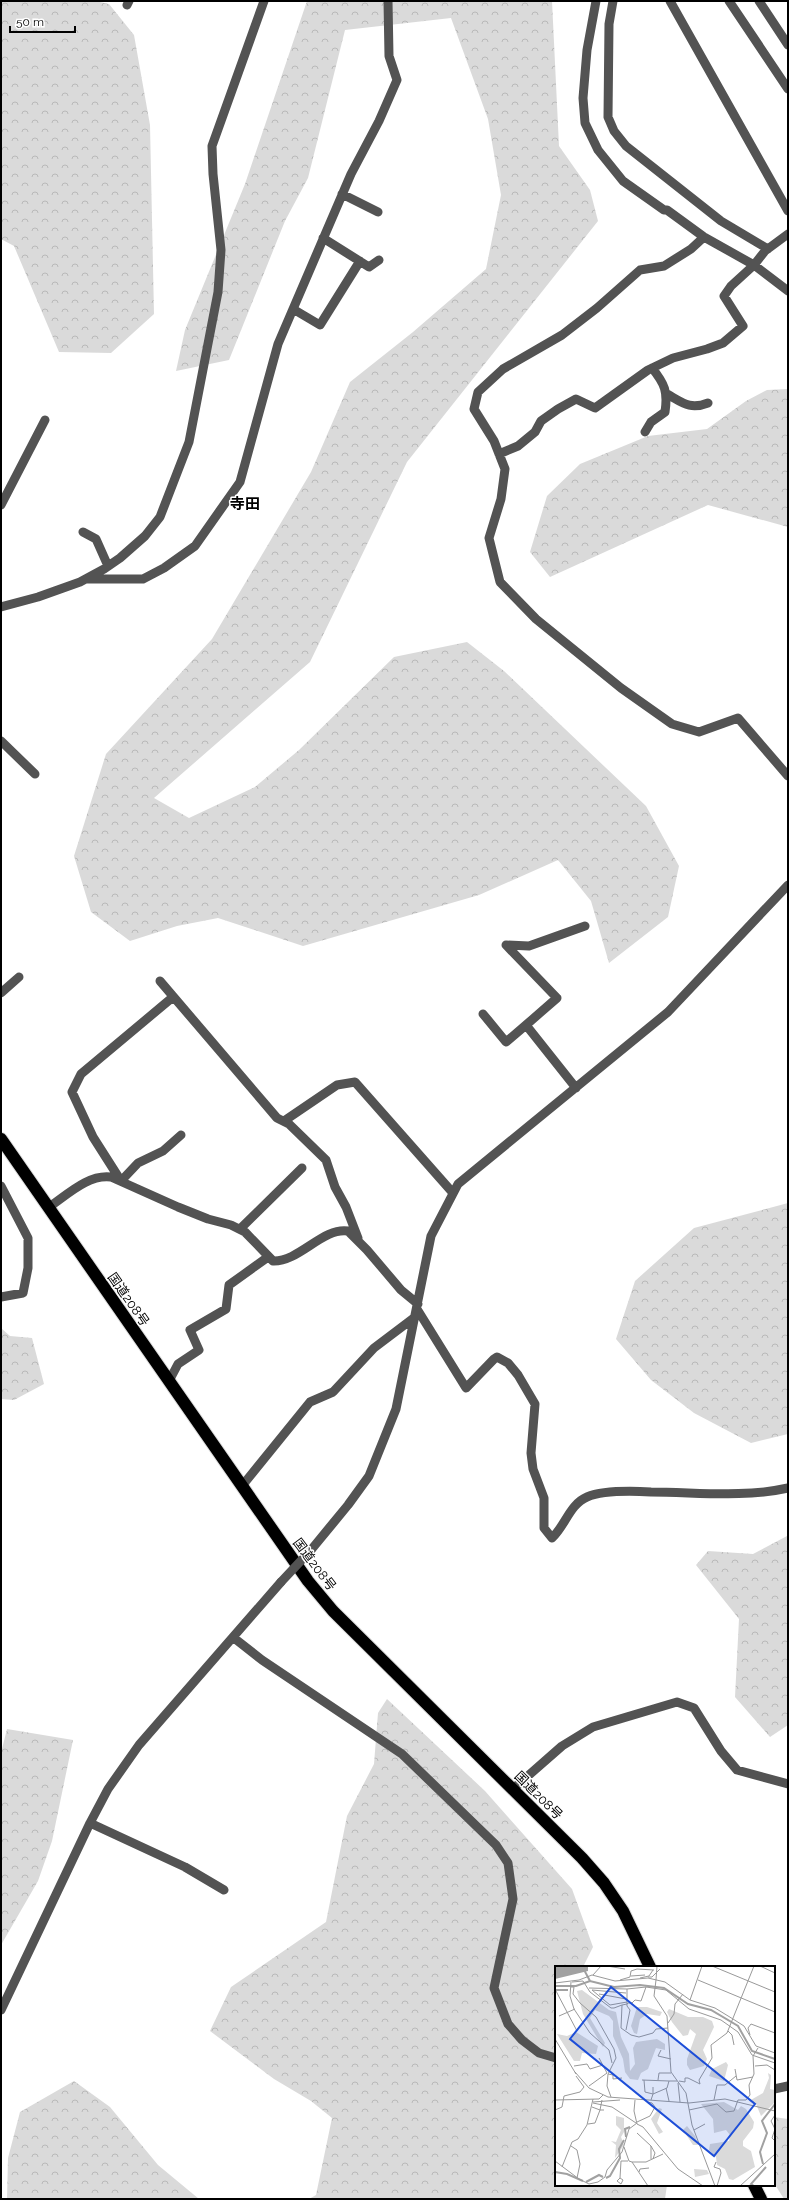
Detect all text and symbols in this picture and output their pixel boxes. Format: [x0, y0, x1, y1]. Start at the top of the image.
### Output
scale bar [10, 8, 75, 34]
text: 50 m [16, 15, 44, 29]
district label: 寺田 [230, 495, 260, 513]
street label: 国道208号 [105, 1270, 152, 1329]
street label: 国道208号 [290, 1535, 339, 1593]
street label: 国道208号 [512, 1768, 566, 1822]
inset map [555, 1966, 775, 2186]

